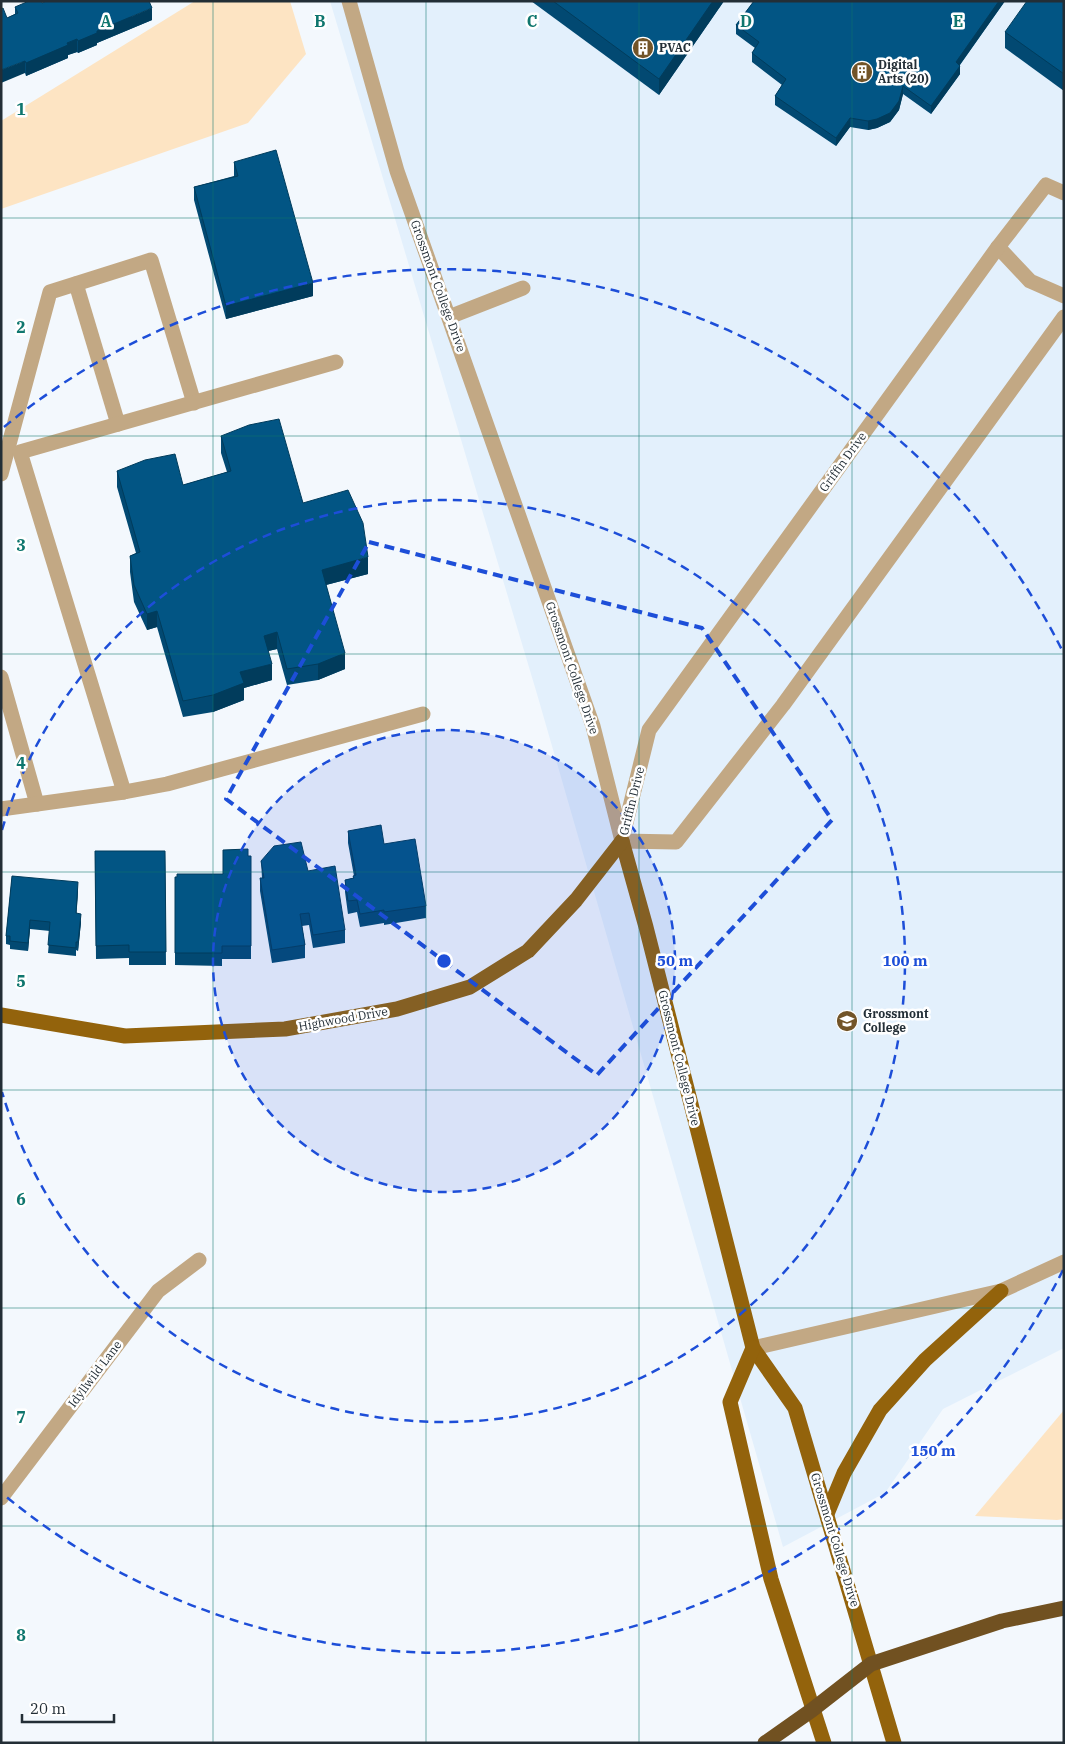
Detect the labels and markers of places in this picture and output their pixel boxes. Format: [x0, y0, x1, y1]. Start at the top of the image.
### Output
building icon: PVAC [631, 36, 655, 60]
place label: PVAC [659, 40, 691, 55]
place label: Digital Arts (20) [878, 57, 929, 86]
building icon: Digital Arts (20) [850, 60, 874, 84]
centre of rings [435, 952, 453, 970]
place label: Grossmont College [863, 1006, 929, 1035]
school or university icon: Grossmont College [835, 1009, 859, 1033]

